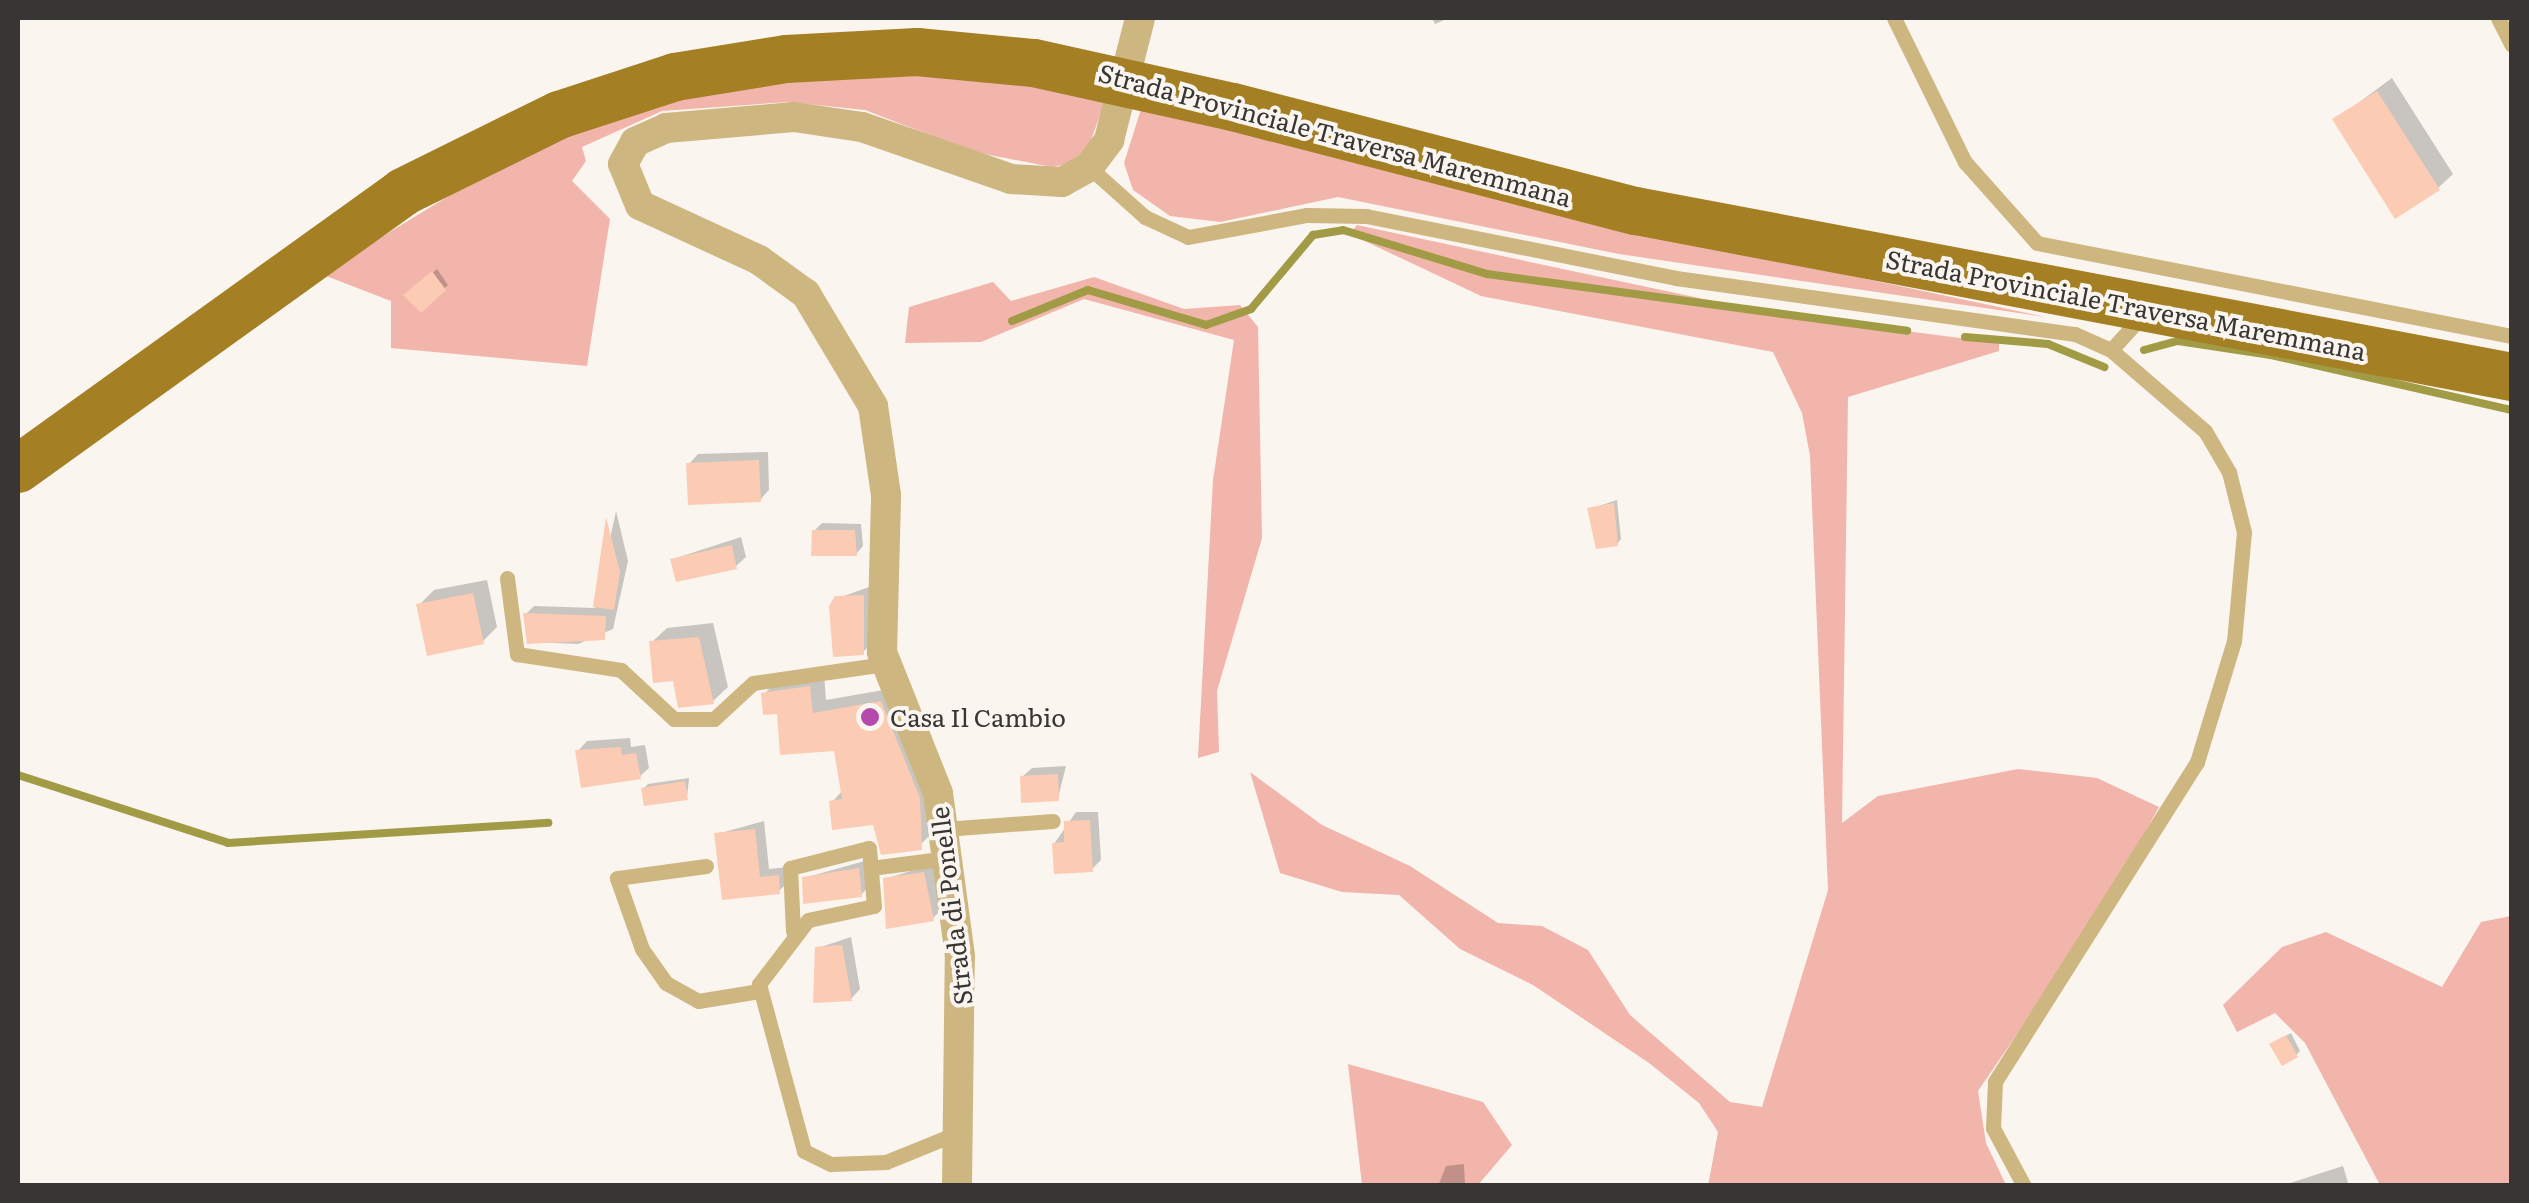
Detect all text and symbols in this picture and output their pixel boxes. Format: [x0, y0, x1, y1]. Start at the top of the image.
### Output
street label: Strada Provinciale Traversa Maremmana [1095, 57, 1575, 213]
street label: Strada Provinciale Traversa Maremmana [1884, 244, 2368, 366]
place label: Casa Il Cambio [890, 702, 1066, 732]
marker: Casa Il Cambio [859, 706, 881, 728]
street label: Strada di Ponelle [924, 805, 978, 1007]

